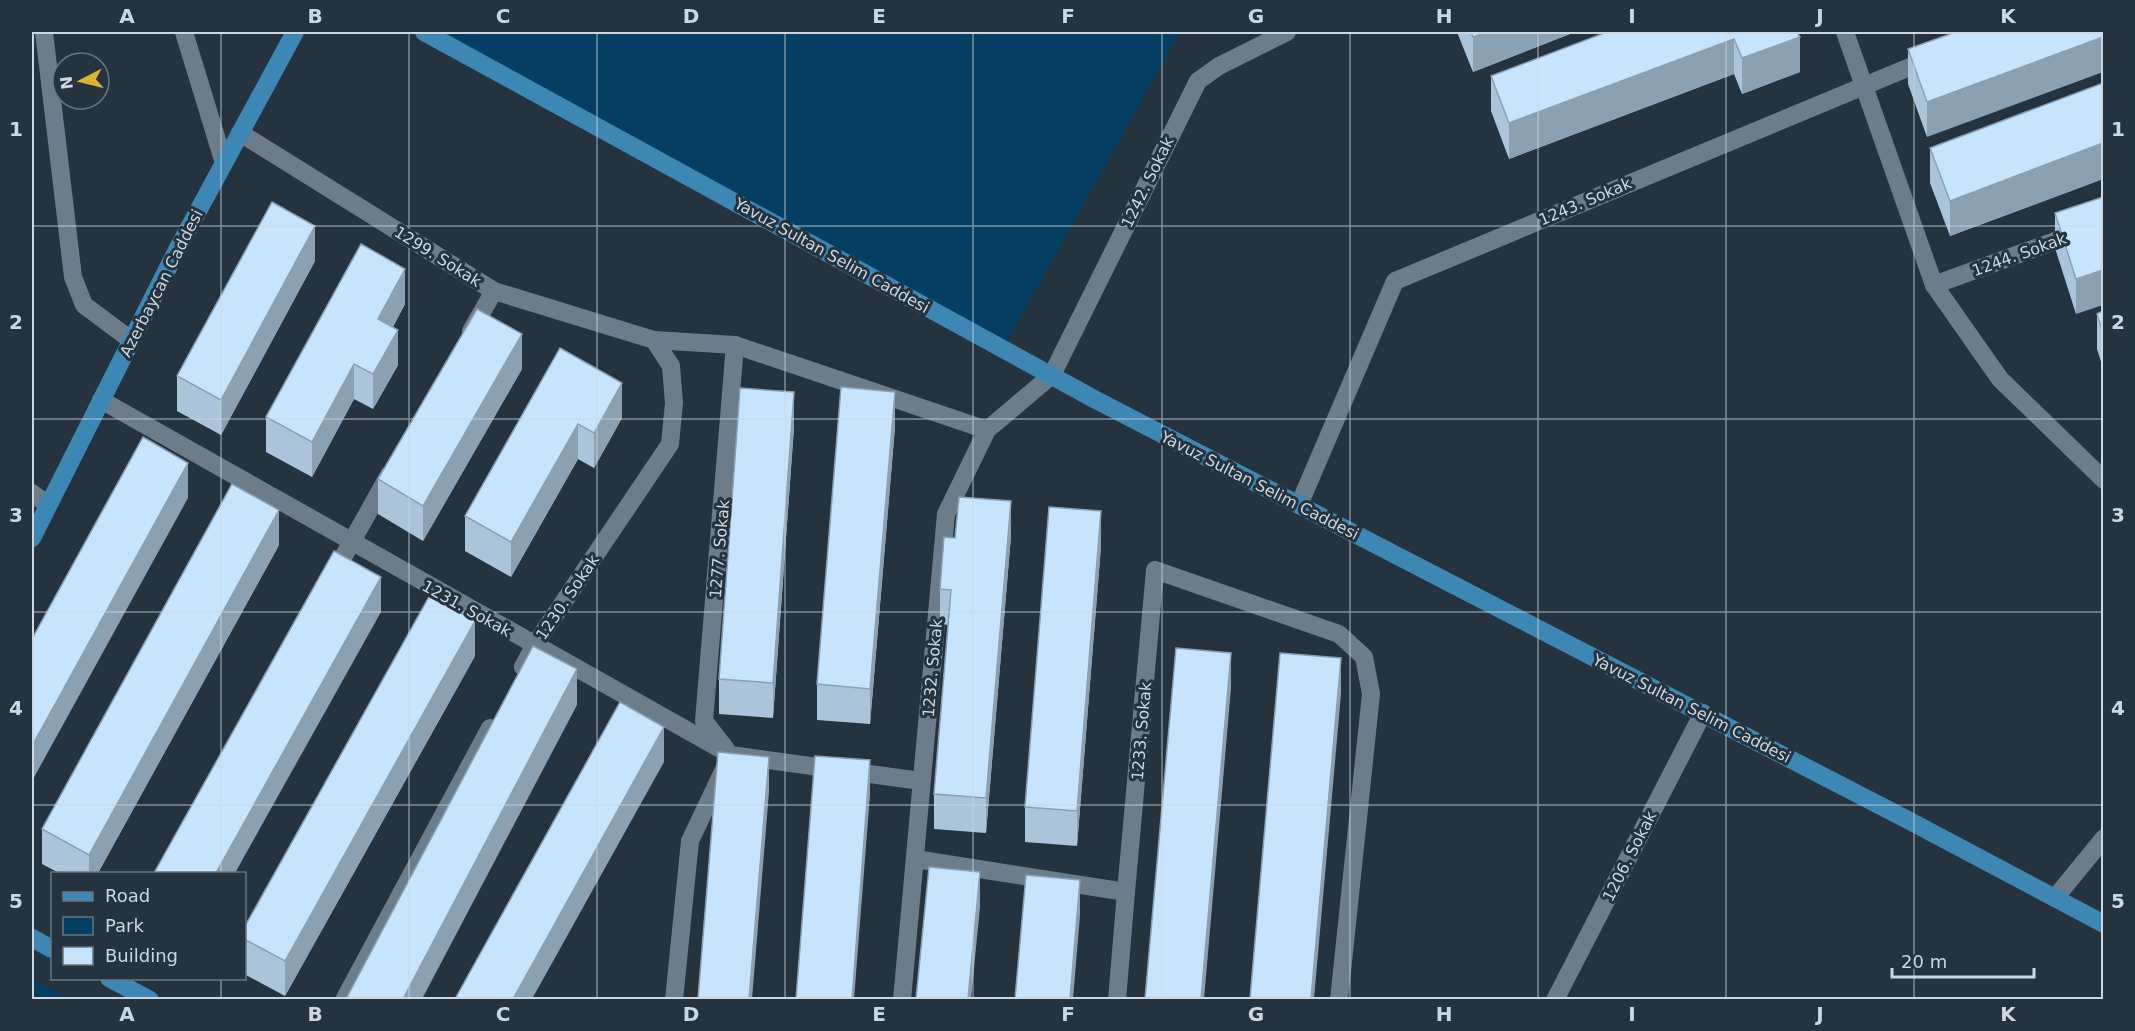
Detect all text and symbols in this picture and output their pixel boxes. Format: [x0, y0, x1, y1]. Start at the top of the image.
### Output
text: A [119, 4, 135, 28]
text: B [307, 4, 323, 28]
text: C [496, 4, 510, 28]
text: D [683, 4, 699, 28]
text: E [872, 4, 886, 28]
text: F [1061, 4, 1075, 28]
text: G [1248, 4, 1264, 28]
text: H [1436, 4, 1452, 28]
text: I [1628, 4, 1636, 28]
text: J [1814, 4, 1824, 28]
text: K [2000, 4, 2017, 28]
north arrow [51, 51, 111, 111]
text: N [56, 75, 77, 91]
text: 1 [9, 117, 23, 141]
text: 1 [2111, 117, 2125, 141]
street label: 1242. Sokak [1117, 133, 1178, 231]
street label: 1243. Sokak [1536, 173, 1635, 230]
street label: Yavuz Sultan Selim Caddesi [730, 193, 933, 317]
street label: Azerbaycan Caddesi [116, 206, 207, 360]
street label: 1299. Sokak [391, 222, 485, 291]
street label: 1244. Sokak [1969, 228, 2070, 280]
text: 2 [9, 310, 23, 334]
text: 2 [2111, 310, 2125, 334]
street label: Yavuz Sultan Selim Caddesi [1157, 427, 1362, 544]
street label: 1277. Sokak [706, 498, 733, 599]
text: 3 [9, 503, 23, 527]
text: 3 [2111, 503, 2125, 527]
street label: 1230. Sokak [532, 550, 603, 644]
street label: 1231. Sokak [419, 576, 515, 641]
street label: 1232. Sokak [919, 617, 946, 718]
street label: Yavuz Sultan Selim Caddesi [1589, 650, 1794, 767]
street label: 1233. Sokak [1128, 680, 1155, 781]
text: 4 [9, 696, 23, 720]
text: 4 [2111, 696, 2125, 720]
street label: 1206. Sokak [1599, 807, 1661, 905]
legend [51, 872, 246, 980]
text: Road [105, 885, 150, 906]
text: 5 [9, 889, 23, 913]
text: 5 [2111, 889, 2125, 913]
text: Park [105, 915, 144, 936]
scale bar [1892, 941, 2034, 979]
text: Building [105, 945, 178, 966]
text: 20 m [1901, 951, 1947, 972]
text: A [119, 1002, 135, 1026]
text: B [307, 1002, 323, 1026]
text: C [496, 1002, 510, 1026]
text: D [683, 1002, 699, 1026]
text: E [872, 1002, 886, 1026]
text: F [1061, 1002, 1075, 1026]
text: G [1248, 1002, 1264, 1026]
text: H [1436, 1002, 1452, 1026]
text: I [1628, 1002, 1636, 1026]
text: J [1814, 1002, 1824, 1026]
text: K [2000, 1002, 2017, 1026]

